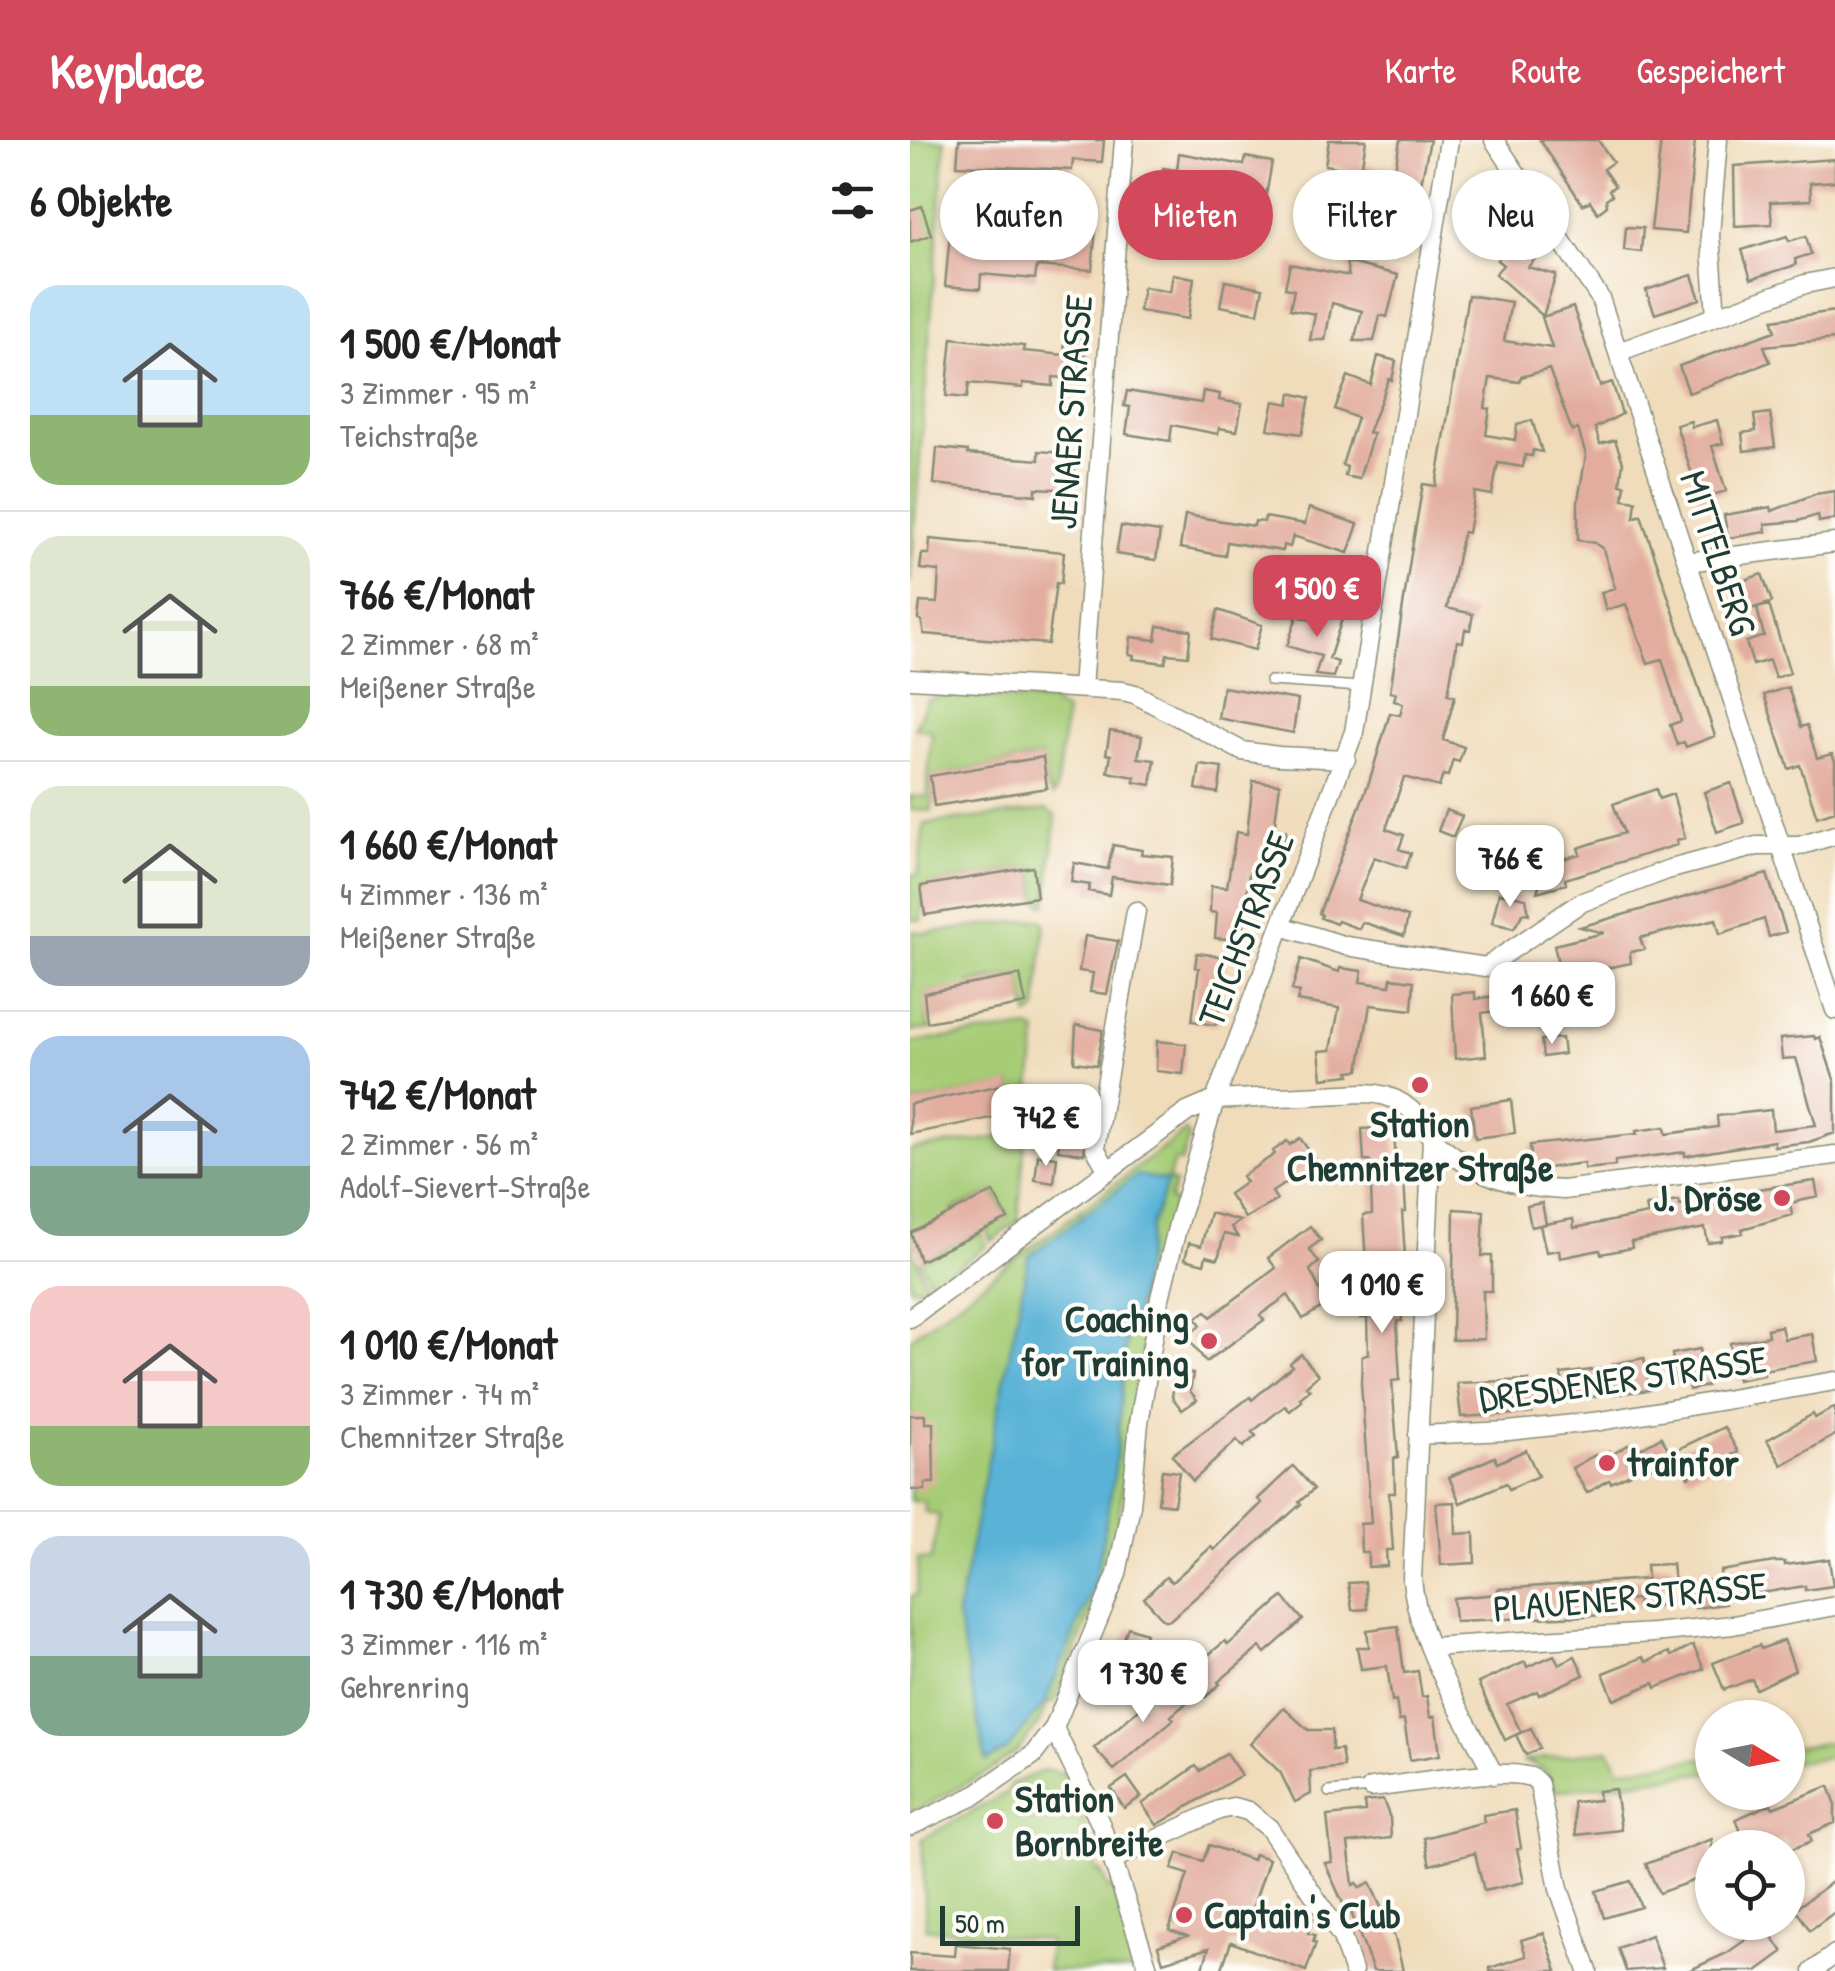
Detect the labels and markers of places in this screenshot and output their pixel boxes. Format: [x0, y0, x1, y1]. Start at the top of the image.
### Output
pin: 1 500 € [1225, 555, 1409, 640]
pin: 766 € [1440, 825, 1580, 910]
pin: 1 660 € [1460, 962, 1644, 1047]
marker: Station Chemnitzer Straße [1409, 1074, 1431, 1096]
pin: 742 € [976, 1084, 1116, 1169]
place label: Station Chemnitzer Straße [1287, 1097, 1553, 1194]
place label: J. Dröse [1653, 1171, 1762, 1223]
marker: J. Dröse [1771, 1187, 1793, 1209]
pin: 1 010 € [1290, 1251, 1474, 1336]
place label: Coaching for Training [1021, 1292, 1189, 1389]
marker: Coaching for Training [1198, 1330, 1220, 1352]
place label: trainfor [1626, 1436, 1739, 1488]
marker: trainfor [1596, 1452, 1618, 1474]
pin: 1 730 € [1051, 1640, 1235, 1725]
place label: Station Bornbreite [1015, 1772, 1164, 1868]
marker: Station Bornbreite [984, 1810, 1006, 1832]
place label: Captain's Club [1204, 1888, 1401, 1941]
marker: Captain's Club [1173, 1904, 1195, 1926]

